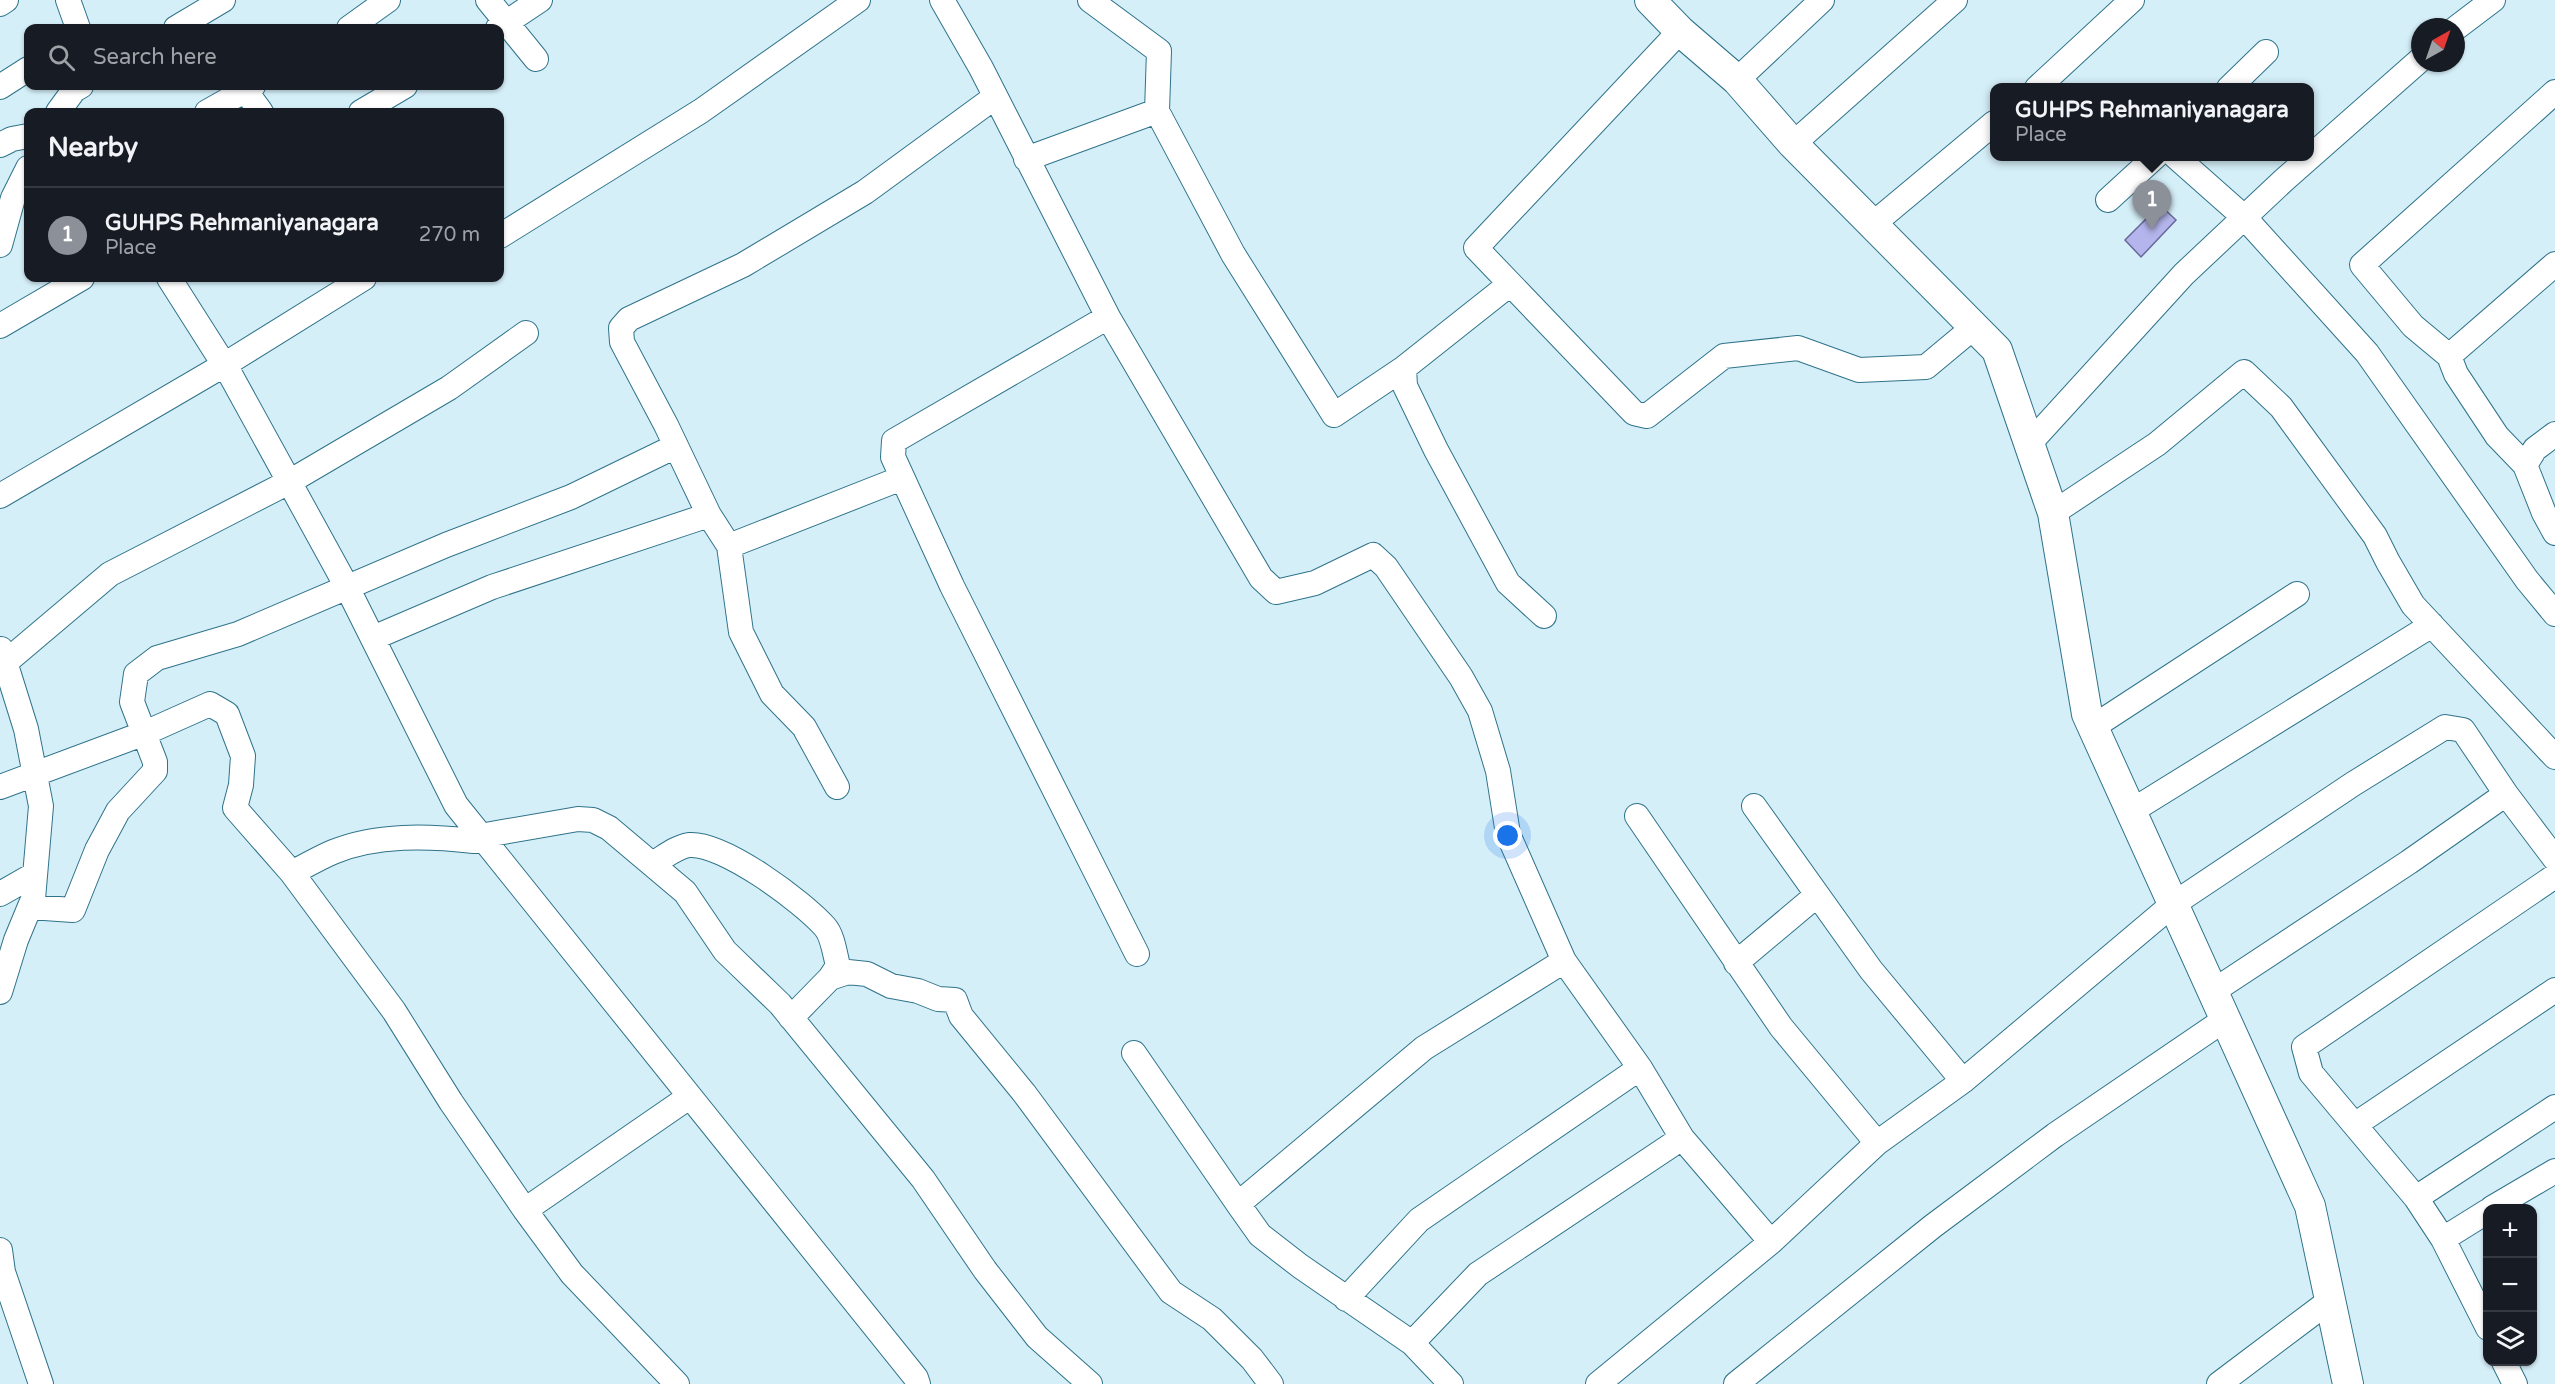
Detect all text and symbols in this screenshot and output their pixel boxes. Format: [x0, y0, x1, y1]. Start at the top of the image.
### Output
north arrow [2411, 18, 2465, 72]
search box [24, 24, 504, 90]
icon: search [45, 41, 78, 74]
text: Search here [93, 44, 217, 70]
popup [1990, 83, 2314, 161]
text: GUHPS Rehmaniyanagara [2015, 97, 2289, 123]
text: Place [2015, 123, 2067, 147]
text: Nearby [48, 132, 138, 163]
pin: 1 [2132, 180, 2172, 230]
text: GUHPS Rehmaniyanagara [105, 210, 379, 236]
text: 1 [61, 223, 74, 247]
text: 270 m [419, 223, 480, 247]
text: Place [105, 236, 156, 260]
your location [1493, 821, 1522, 850]
map controls [2483, 1204, 2537, 1366]
button: + [2483, 1204, 2537, 1258]
button: − [2483, 1258, 2537, 1312]
button: layers [2483, 1312, 2537, 1366]

